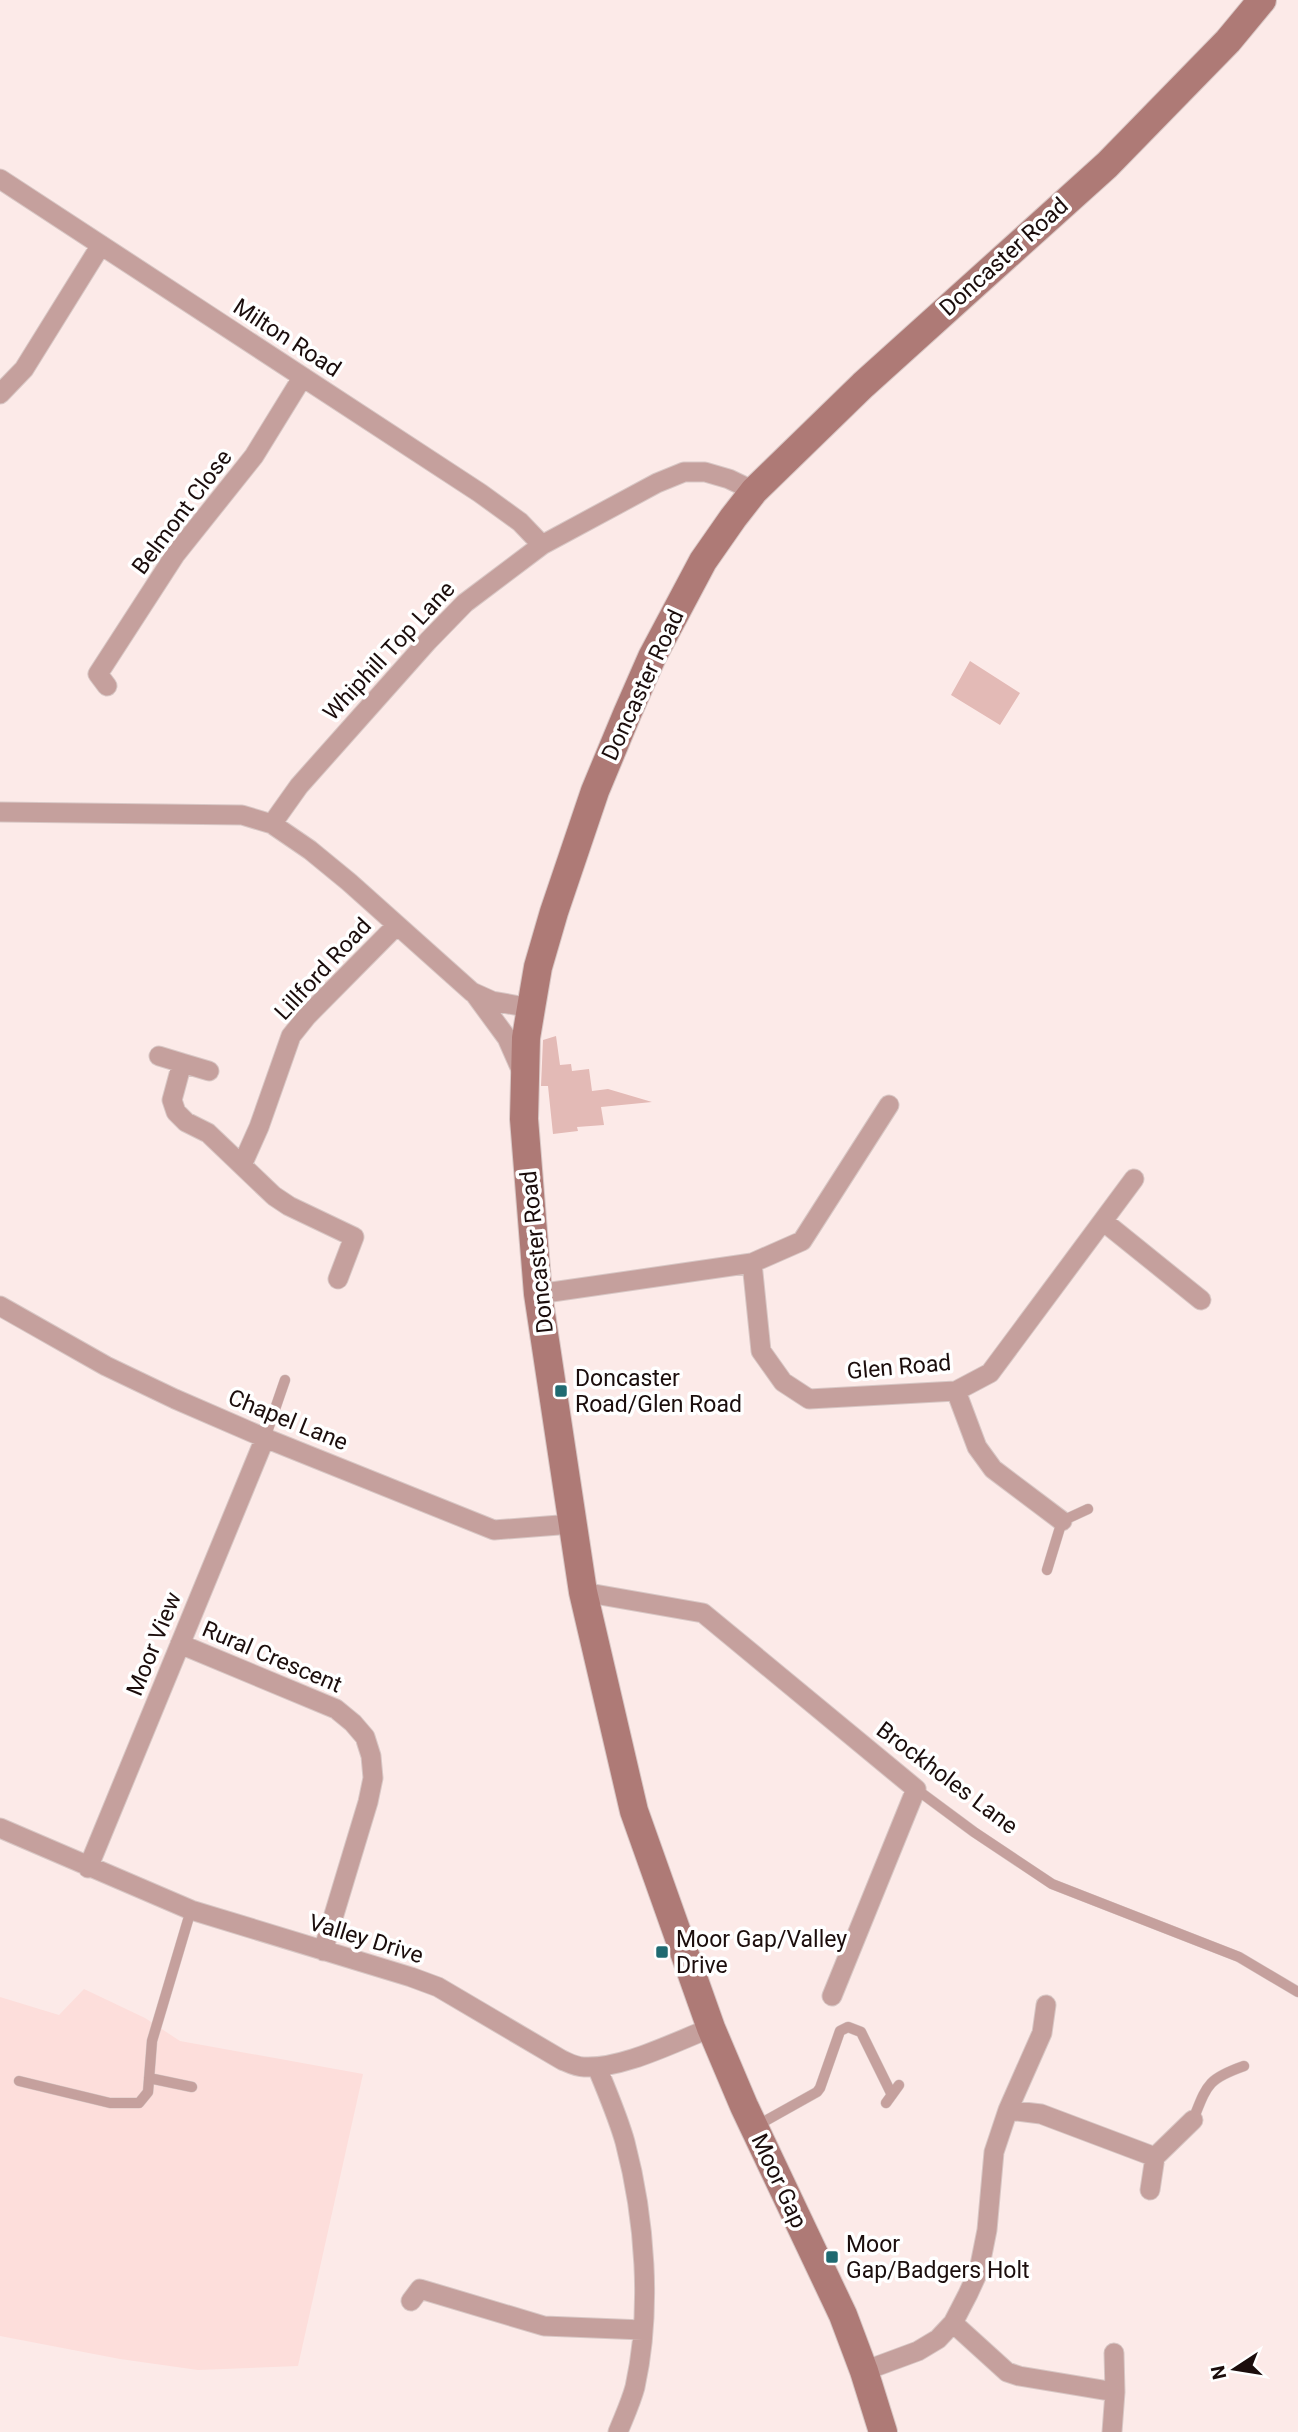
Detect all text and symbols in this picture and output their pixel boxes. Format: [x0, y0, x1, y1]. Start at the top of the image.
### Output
street label: Doncaster Road [934, 192, 1074, 322]
street label: Milton Road [228, 293, 346, 383]
street label: Belmont Close [126, 444, 238, 580]
street label: Whiphill Top Lane [318, 576, 460, 726]
street label: Doncaster Road [596, 605, 690, 765]
street label: Lillford Road [269, 913, 377, 1025]
street label: Doncaster Road [515, 1169, 559, 1335]
street label: Glen Road [846, 1349, 952, 1385]
place label: Doncaster Road/Glen Road [575, 1365, 742, 1418]
marker: Doncaster Road/Glen Road [553, 1383, 569, 1399]
street label: Chapel Lane [224, 1384, 352, 1456]
street label: Moor View [121, 1588, 187, 1700]
street label: Rural Crescent [198, 1615, 346, 1699]
street label: Brockholes Lane [871, 1716, 1023, 1840]
street label: Valley Drive [306, 1909, 426, 1969]
place label: Moor Gap/Valley Drive [676, 1926, 847, 1979]
marker: Moor Gap/Valley Drive [654, 1944, 670, 1960]
street label: Moor Gap [745, 2130, 813, 2232]
place label: Moor Gap/Badgers Holt [846, 2231, 1030, 2284]
marker: Moor Gap/Badgers Holt [824, 2249, 840, 2265]
north arrow [1200, 2334, 1270, 2404]
text: N [1206, 2363, 1232, 2381]

